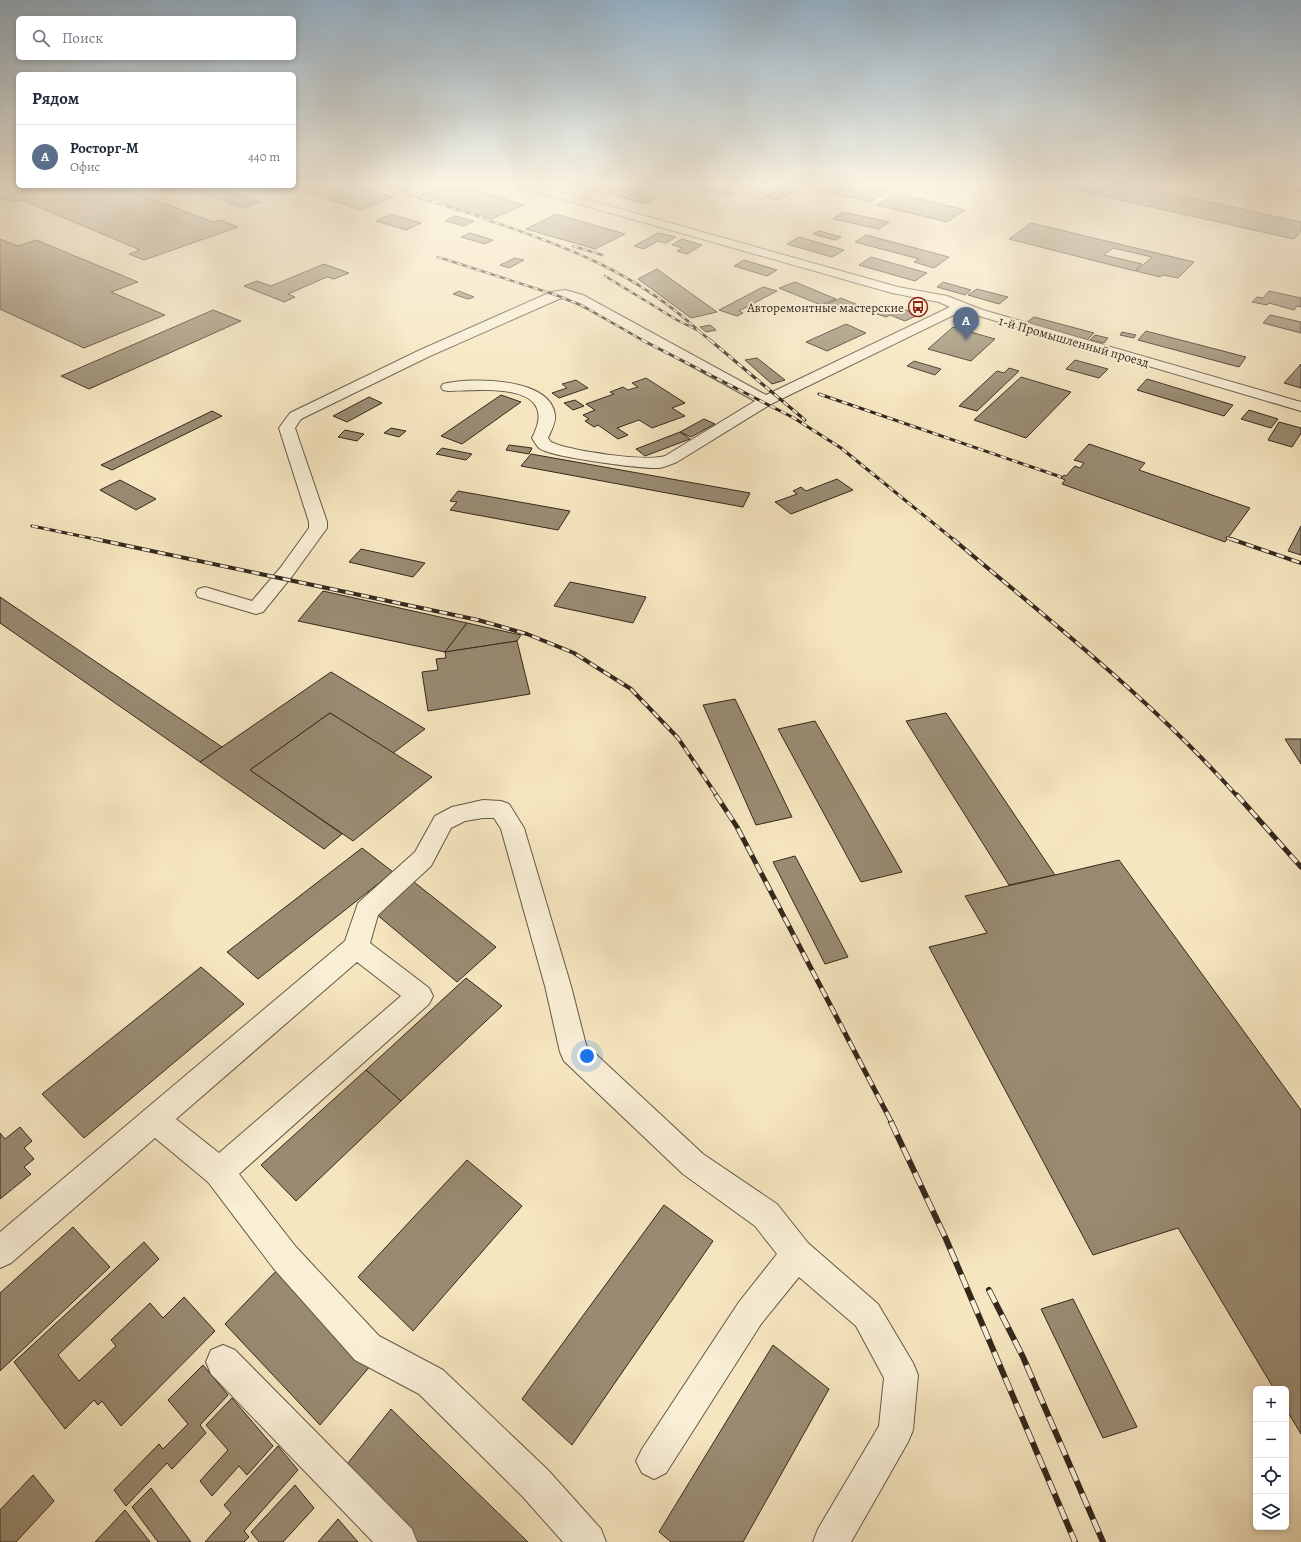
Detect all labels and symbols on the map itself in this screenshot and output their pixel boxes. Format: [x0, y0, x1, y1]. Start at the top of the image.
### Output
bus stop icon: Авторемонтные мастерские [907, 296, 929, 318]
place label: Авторемонтные мастерские [746, 299, 904, 316]
pin: A [953, 307, 979, 340]
street label: 1-й Промышленный проезд [997, 312, 1151, 371]
your location [577, 1046, 597, 1066]

